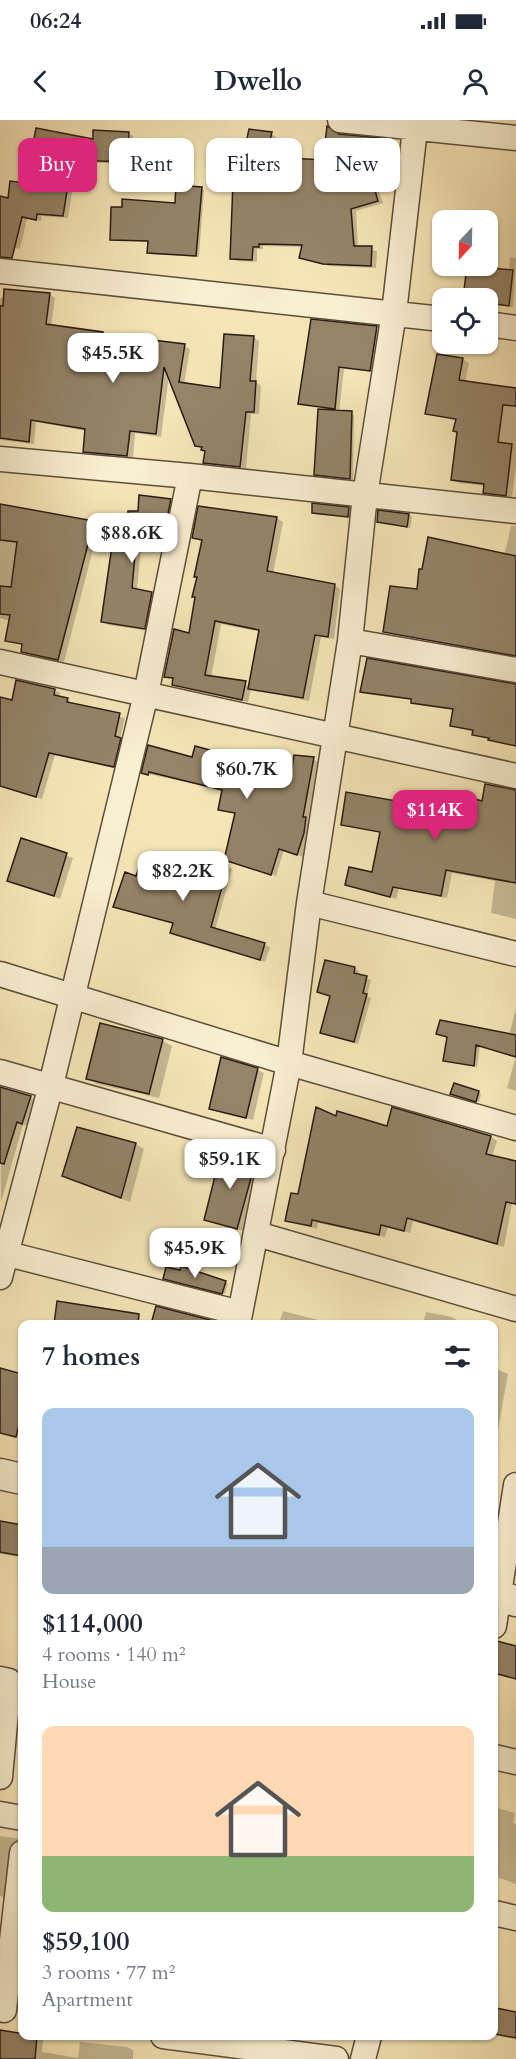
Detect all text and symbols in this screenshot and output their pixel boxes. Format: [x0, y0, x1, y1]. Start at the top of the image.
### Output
text: 06:24 [30, 6, 81, 36]
text: Dwello [214, 63, 302, 100]
icon: back [24, 65, 57, 98]
icon: person [459, 65, 492, 98]
chip: Buy [18, 138, 97, 192]
chip: Rent [109, 138, 194, 192]
chip: Filters [206, 138, 302, 192]
chip: New [314, 138, 400, 192]
north arrow [432, 210, 498, 276]
map controls [432, 210, 498, 354]
button: locate [432, 288, 498, 354]
pin: $45.5K [64, 333, 162, 384]
text: $45.5K [82, 339, 144, 366]
pin: $88.6K [83, 513, 181, 564]
text: $88.6K [101, 519, 163, 546]
pin: $60.7K [198, 749, 296, 800]
text: $60.7K [216, 755, 278, 782]
pin: $114K [393, 790, 477, 841]
text: $114K [406, 796, 464, 823]
pin: $82.2K [134, 851, 232, 902]
text: $82.2K [152, 857, 214, 884]
pin: $59.1K [181, 1139, 279, 1190]
text: $59.1K [199, 1145, 261, 1172]
pin: $45.9K [146, 1228, 244, 1279]
text: $45.9K [164, 1234, 226, 1261]
text: 7 homes [42, 1339, 140, 1374]
icon: filters [441, 1340, 474, 1373]
icon: home [204, 1447, 312, 1555]
text: $114,000 [42, 1606, 143, 1641]
text: 4 rooms · 140 m² [42, 1641, 186, 1668]
text: House [42, 1668, 96, 1695]
icon: home [204, 1765, 312, 1873]
text: $59,100 [42, 1924, 130, 1959]
text: 3 rooms · 77 m² [42, 1959, 175, 1986]
text: Apartment [42, 1986, 133, 2013]

